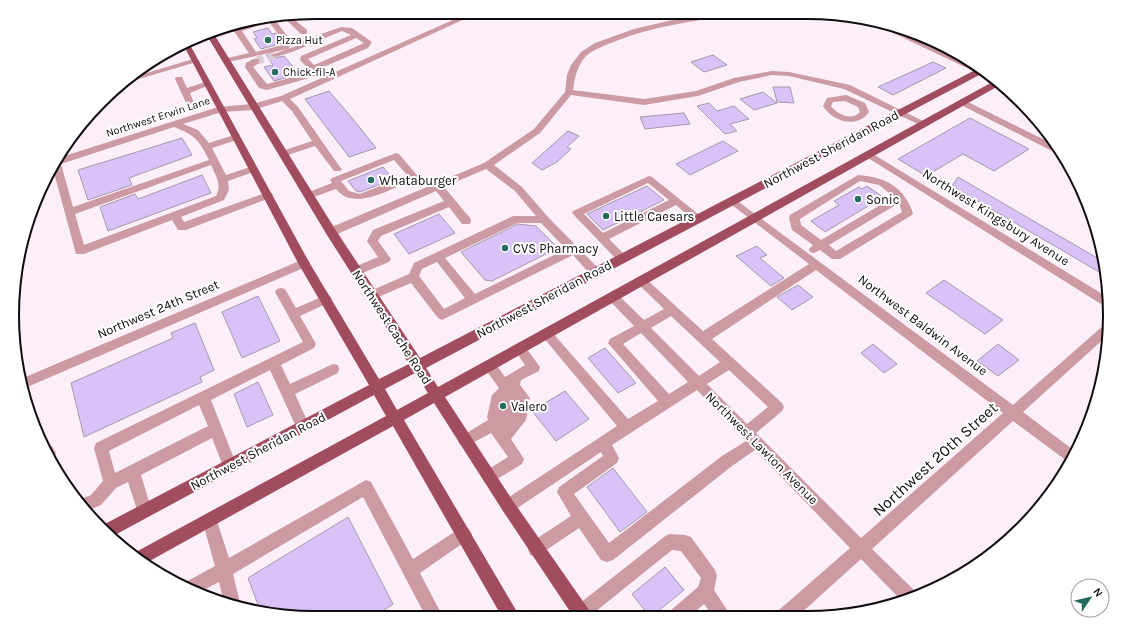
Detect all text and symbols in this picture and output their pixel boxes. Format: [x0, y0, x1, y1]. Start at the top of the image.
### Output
place label: Pizza Hut [276, 34, 323, 47]
marker: Pizza Hut [263, 35, 273, 45]
place label: Chick-fil-A [283, 66, 336, 79]
marker: Chick-fil-A [270, 67, 280, 77]
street label: Northwest Erwin Lane [104, 94, 212, 140]
street label: Northwest Sheridan Road [761, 107, 901, 191]
street label: Northwest Kingsbury Avenue [920, 166, 1072, 269]
place label: Whataburger [379, 173, 457, 188]
marker: Whataburger [366, 175, 376, 185]
place label: Sonic [866, 192, 899, 207]
marker: Sonic [853, 194, 863, 204]
place label: Little Caesars [614, 209, 695, 224]
marker: Little Caesars [601, 211, 611, 221]
place label: CVS Pharmacy [513, 241, 598, 256]
marker: CVS Pharmacy [500, 243, 510, 253]
street label: Northwest Sheridan Road [474, 257, 614, 341]
street label: Northwest Cache Road [349, 267, 435, 387]
street label: Northwest Baldwin Avenue [855, 271, 991, 379]
street label: Northwest 24th Street [95, 277, 221, 341]
street label: Northwest Lawton Avenue [703, 389, 822, 508]
street label: Northwest 20th Street [869, 398, 1001, 520]
place label: Valero [511, 399, 547, 414]
marker: Valero [498, 401, 508, 411]
street label: Northwest Sheridan Road [188, 409, 328, 493]
north arrow [1070, 578, 1110, 618]
text: N [1090, 586, 1105, 600]

